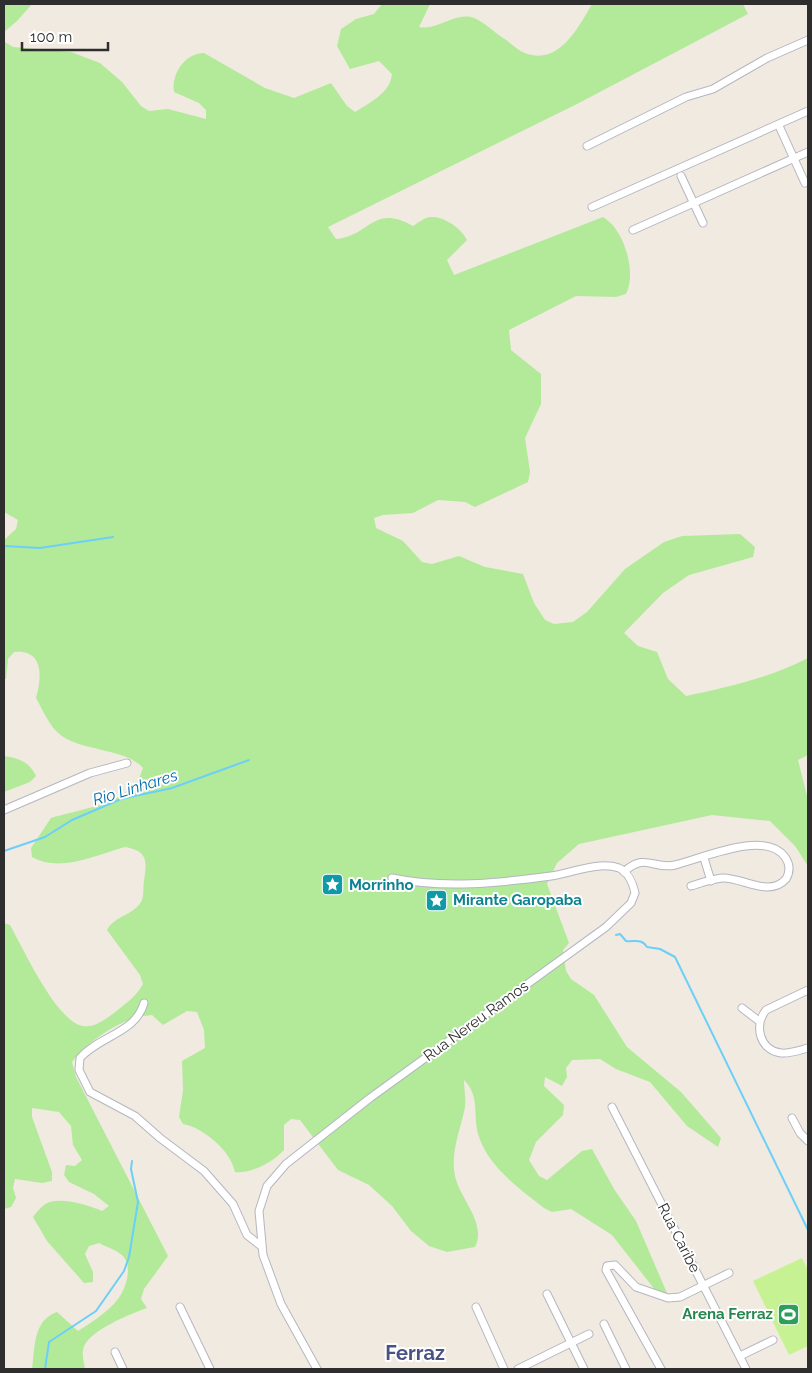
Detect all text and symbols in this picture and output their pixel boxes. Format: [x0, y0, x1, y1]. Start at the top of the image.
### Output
scale bar [22, 20, 109, 52]
text: 100 m [30, 28, 72, 46]
water label: Rio Linhares [90, 765, 180, 809]
place icon: Morrinho [321, 873, 345, 897]
place label: Morrinho [349, 876, 414, 894]
place icon: Mirante Garopaba [425, 888, 449, 912]
place label: Mirante Garopaba [453, 891, 582, 909]
street label: Rua Nereu Ramos [420, 977, 532, 1065]
street label: Rua Caribe [654, 1200, 704, 1276]
sports icon: Arena Ferraz [777, 1302, 801, 1326]
place label: Arena Ferraz [682, 1305, 773, 1323]
district label: Ferraz [385, 1341, 445, 1365]

